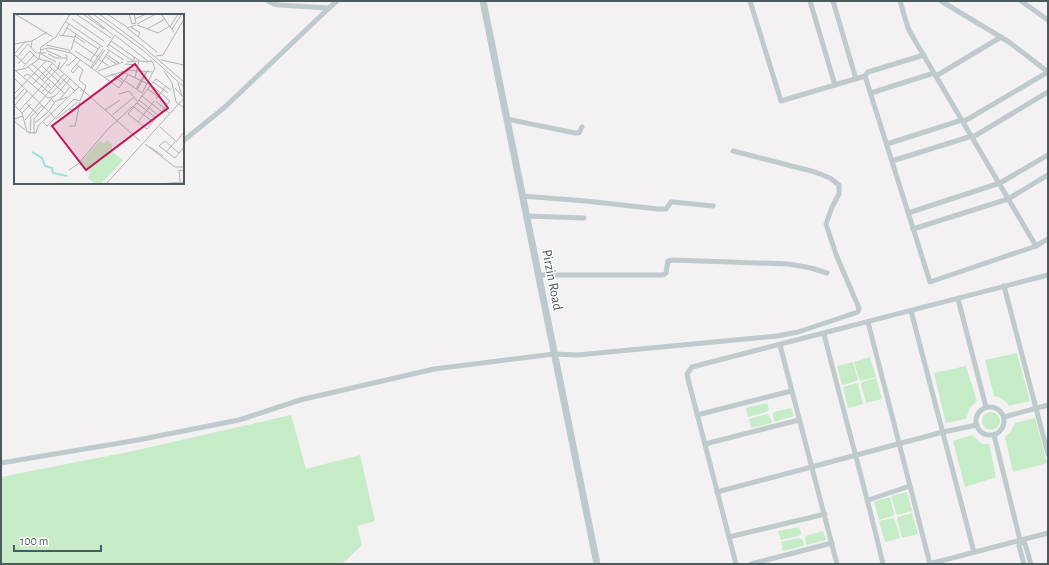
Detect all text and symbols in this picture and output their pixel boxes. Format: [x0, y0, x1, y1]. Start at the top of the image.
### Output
inset map [14, 14, 184, 184]
street label: Pirzin Road [539, 248, 565, 312]
scale bar [14, 527, 101, 553]
text: 100 m [20, 535, 48, 547]

